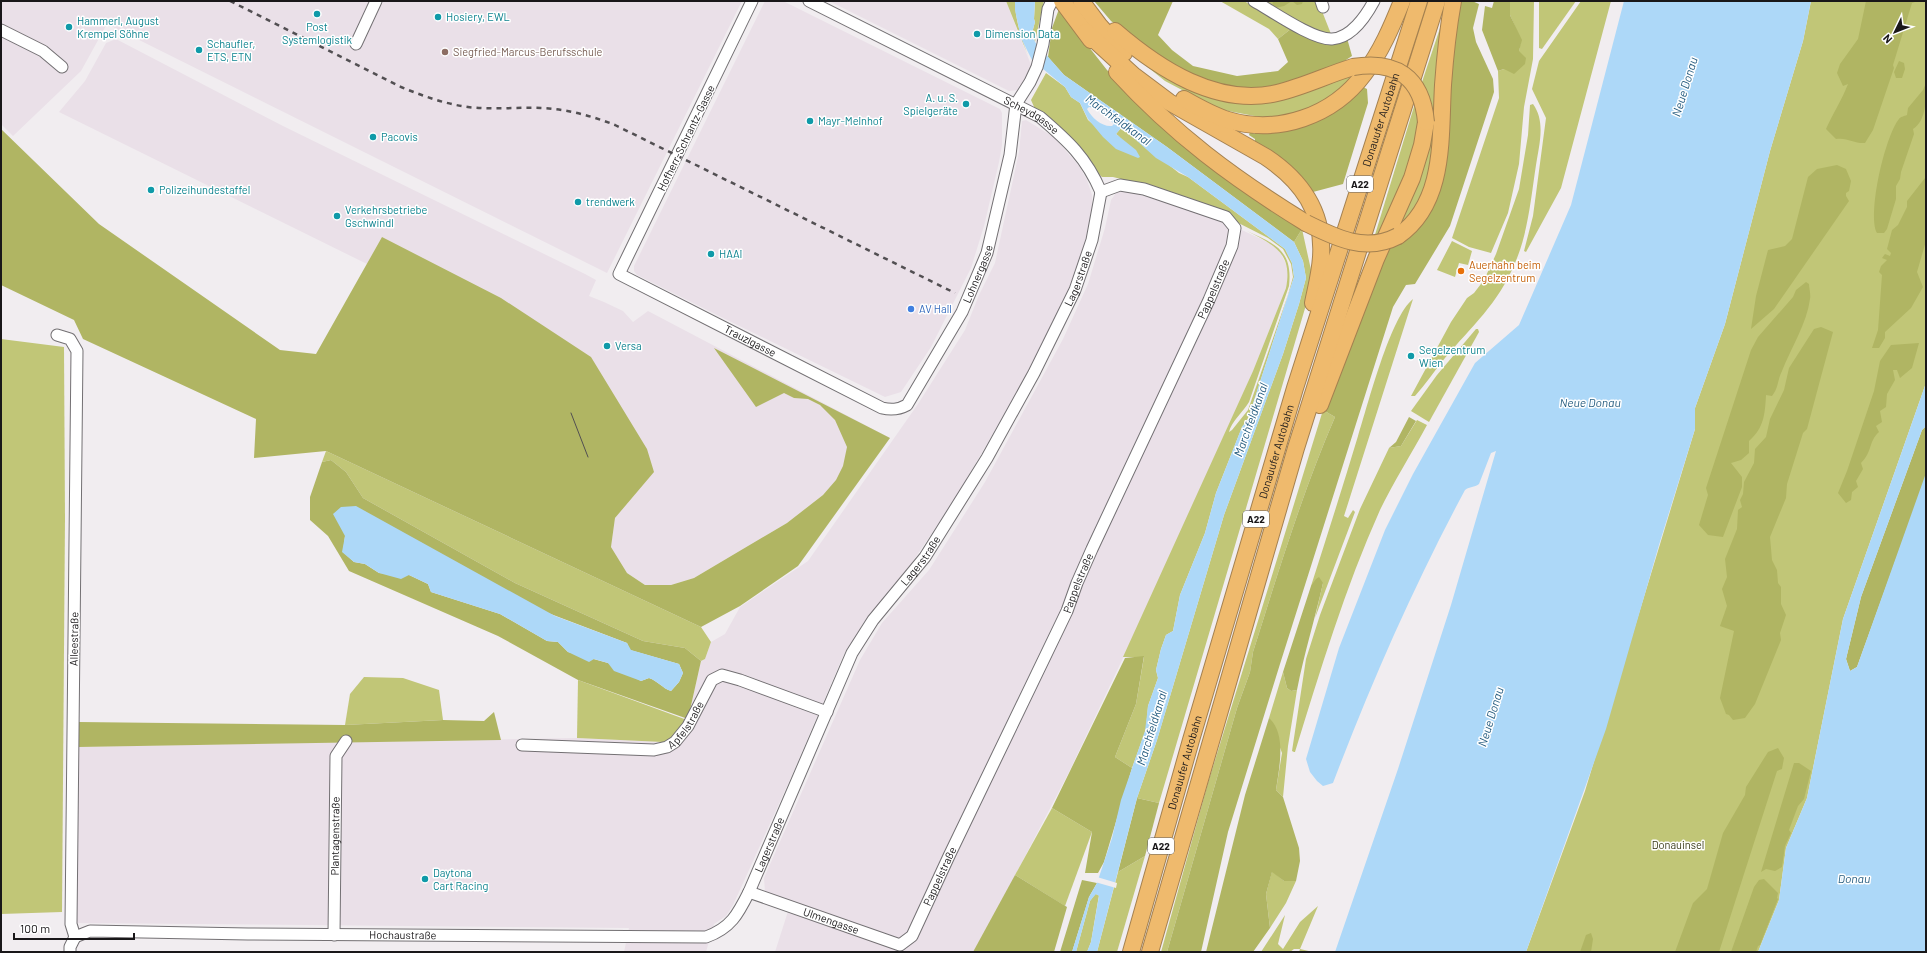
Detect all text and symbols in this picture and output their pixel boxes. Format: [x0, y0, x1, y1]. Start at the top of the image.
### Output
marker: Post Systemlogistik [312, 9, 322, 19]
place label: Hosiery, EWL [446, 10, 510, 23]
marker: Hosiery, EWL [433, 12, 443, 22]
north arrow [1875, 12, 1915, 52]
place label: Hammerl, August Krempel Söhne [77, 14, 159, 40]
place label: Post Systemlogistik [282, 20, 353, 46]
marker: Hammerl, August Krempel Söhne [64, 22, 74, 32]
place label: Dimension Data [985, 27, 1060, 40]
marker: Dimension Data [972, 29, 982, 39]
text: N [1880, 32, 1895, 46]
place label: Schaufler, ETS, ETN [207, 37, 255, 63]
marker: Schaufler, ETS, ETN [194, 45, 204, 55]
place label: Siegfried-Marcus-Berufsschule [453, 45, 602, 58]
marker: Siegfried-Marcus-Berufsschule [440, 47, 450, 57]
water label: Neue Donau [1668, 55, 1700, 118]
street label: Donauufer Autobahn [1359, 71, 1402, 168]
street label: Hofherr-Schrantz-Gasse [654, 82, 717, 193]
place label: A. u. S. Spielgeräte [903, 91, 958, 117]
water label: Marchfeldkanal [1083, 91, 1154, 148]
street label: Scheydgasse [1002, 93, 1062, 137]
marker: A. u. S. Spielgeräte [961, 99, 971, 109]
place label: Mayr-Melnhof [818, 114, 883, 127]
marker: Mayr-Melnhof [805, 116, 815, 126]
place label: Pacovis [381, 130, 418, 143]
marker: Pacovis [368, 132, 378, 142]
road number: A22 [1347, 176, 1373, 192]
place label: Polizeihundestaffel [159, 183, 250, 196]
marker: Polizeihundestaffel [146, 185, 156, 195]
place label: trendwerk [586, 195, 635, 208]
marker: trendwerk [573, 197, 583, 207]
place label: Verkehrsbetriebe Gschwindl [345, 203, 427, 229]
marker: Verkehrsbetriebe Gschwindl [332, 211, 342, 221]
street label: Lohnergasse [960, 243, 995, 305]
place label: HAAI [719, 247, 742, 260]
marker: HAAI [706, 249, 716, 259]
street label: Lagerstraße [1061, 249, 1094, 308]
street label: Pappelstraße [1194, 257, 1232, 321]
place label: Auerhahn beim Segelzentrum [1469, 258, 1541, 284]
marker: Auerhahn beim Segelzentrum [1456, 266, 1466, 276]
place label: AV Hall [919, 302, 952, 315]
marker: AV Hall [906, 304, 916, 314]
street label: Trauzlgasse [722, 322, 779, 359]
place label: Versa [615, 339, 642, 352]
marker: Versa [602, 341, 612, 351]
place label: Segelzentrum Wien [1419, 343, 1485, 369]
marker: Segelzentrum Wien [1406, 351, 1416, 361]
water label: Marchfeldkanal [1230, 381, 1270, 458]
water label: Neue Donau [1559, 395, 1621, 409]
street label: Donauufer Autobahn [1256, 403, 1296, 500]
road number: A22 [1243, 511, 1269, 527]
street label: Lagerstraße [897, 533, 943, 588]
street label: Pappelstraße [1060, 551, 1095, 615]
street label: Alleestraße [67, 612, 80, 666]
water label: Neue Donau [1474, 685, 1506, 748]
water label: Marchfeldkanal [1133, 688, 1169, 767]
street label: Apfelstraße [665, 698, 706, 751]
street label: Donauufer Autobahn [1165, 714, 1204, 811]
street label: Plantagenstraße [328, 796, 342, 876]
street label: Lagerstraße [751, 815, 787, 874]
road number: A22 [1148, 838, 1174, 854]
park label: Donauinsel [1652, 838, 1704, 851]
street label: Pappelstraße [920, 844, 959, 907]
place label: Daytona Cart Racing [433, 866, 488, 892]
water label: Donau [1838, 871, 1870, 885]
marker: Daytona Cart Racing [420, 874, 430, 884]
street label: Ulmengasse [802, 905, 861, 936]
scale bar [14, 915, 134, 941]
text: 100 m [20, 921, 50, 935]
street label: Hochaustraße [369, 928, 437, 941]

